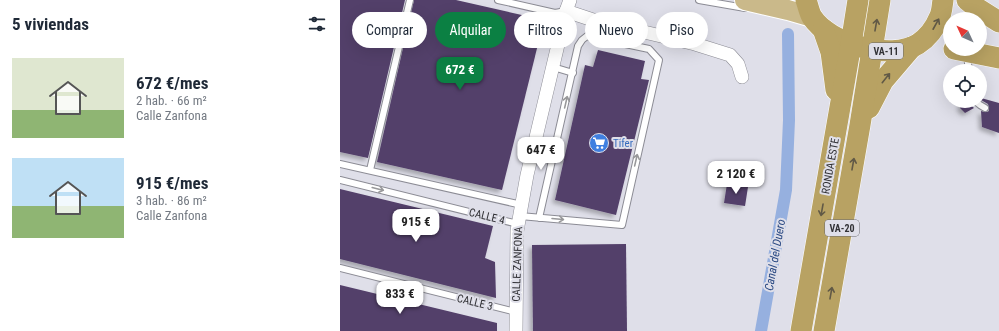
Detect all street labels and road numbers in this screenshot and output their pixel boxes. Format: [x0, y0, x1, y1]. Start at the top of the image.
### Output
road number: VA-11 [869, 43, 903, 59]
street label: RONDA ESTE [819, 137, 842, 195]
street label: CALLE 4 [468, 206, 507, 227]
road number: VA-20 [825, 220, 859, 236]
street label: CALLE ZANFONA [510, 226, 525, 302]
street label: CALLE 3 [456, 292, 494, 313]

